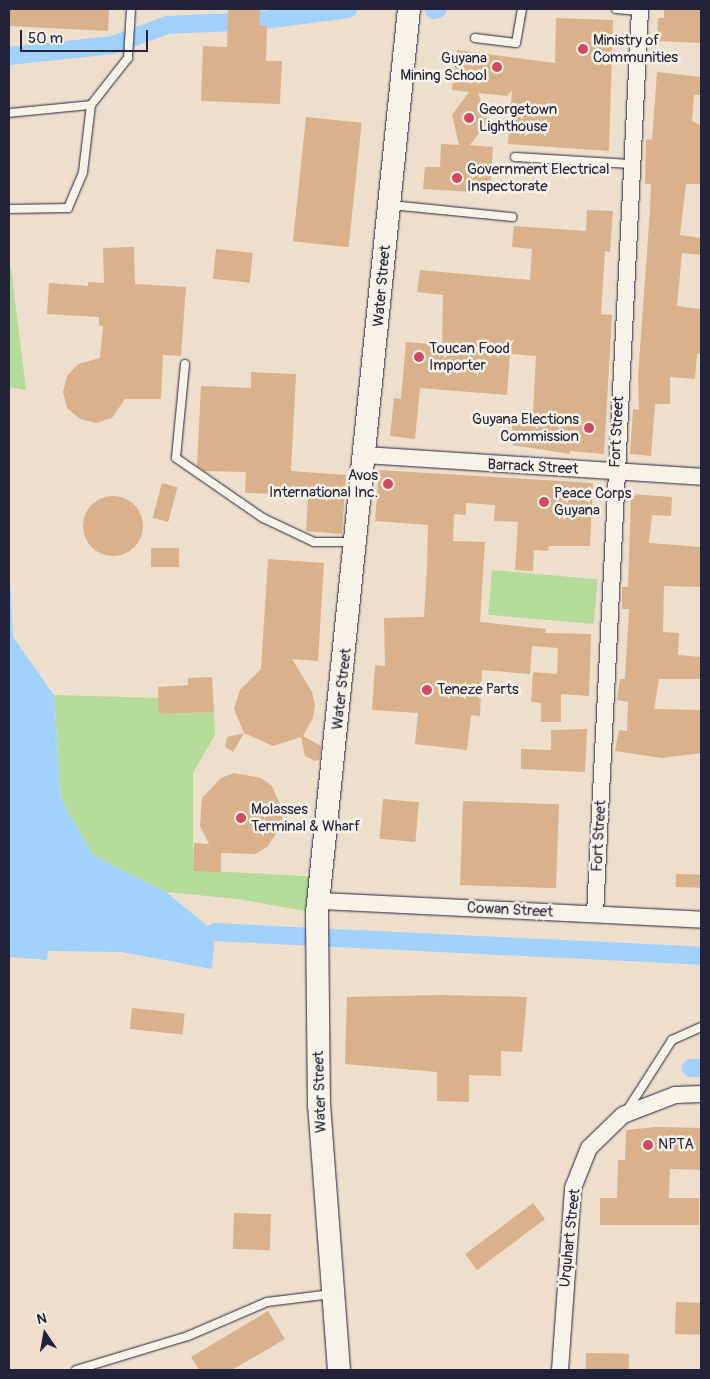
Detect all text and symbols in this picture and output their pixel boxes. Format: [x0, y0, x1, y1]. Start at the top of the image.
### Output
scale bar [22, 20, 150, 52]
text: 50 m [28, 29, 63, 48]
place label: Ministry of Communities [593, 31, 678, 66]
marker: Ministry of Communities [577, 43, 589, 55]
place label: Guyana Mining School [400, 49, 487, 84]
marker: Guyana Mining School [491, 61, 503, 73]
place label: Georgetown Lighthouse [479, 100, 557, 135]
marker: Georgetown Lighthouse [463, 112, 475, 124]
place label: Government Electrical Inspectorate [467, 160, 610, 195]
marker: Government Electrical Inspectorate [451, 172, 463, 184]
street label: Water Street [369, 244, 395, 328]
place label: Toucan Food Importer [429, 339, 510, 374]
marker: Toucan Food Importer [413, 351, 425, 363]
street label: Fort Street [606, 396, 628, 468]
place label: Guyana Elections Commission [472, 410, 579, 445]
marker: Guyana Elections Commission [583, 422, 595, 434]
street label: Barrack Street [487, 456, 579, 478]
place label: Avos International Inc. [269, 466, 378, 501]
marker: Avos International Inc. [382, 478, 394, 490]
place label: Peace Corps Guyana [554, 484, 631, 519]
marker: Peace Corps Guyana [538, 496, 550, 508]
street label: Water Street [329, 647, 355, 731]
place label: Teneze Parts [437, 681, 519, 699]
marker: Teneze Parts [421, 684, 433, 696]
place label: Molasses Terminal & Wharf [251, 800, 360, 835]
street label: Fort Street [588, 800, 610, 872]
marker: Molasses Terminal & Wharf [235, 812, 247, 824]
street label: Cowan Street [466, 899, 554, 921]
street label: Water Street [310, 1051, 330, 1133]
place label: NPTA [658, 1136, 694, 1154]
marker: NPTA [642, 1139, 654, 1151]
street label: Urquhart Street [556, 1188, 584, 1288]
north arrow [20, 1309, 70, 1359]
text: N [35, 1310, 48, 1328]

